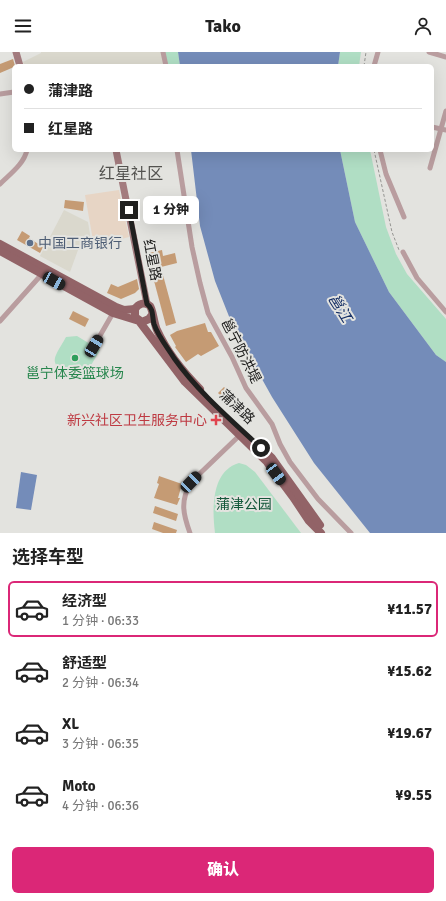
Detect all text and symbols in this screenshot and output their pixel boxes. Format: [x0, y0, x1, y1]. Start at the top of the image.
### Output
icon: menu [12, 15, 34, 37]
text: Tako [205, 15, 241, 37]
icon: person [412, 15, 434, 37]
text: 蒲津路 [48, 82, 93, 100]
text: 红星路 [48, 120, 93, 138]
district label: 红星社区 [99, 164, 163, 184]
callout: 1 分钟 [143, 196, 199, 224]
route end [120, 201, 138, 219]
text: 1 分钟 [153, 202, 189, 218]
place label: 中国工商银行 [38, 235, 122, 252]
marker: 中国工商银行 [25, 238, 35, 248]
street label: 红星路 [140, 238, 164, 282]
car [41, 270, 67, 292]
water label: 邕江 [324, 291, 357, 327]
street label: 邕宁防洪堤 [218, 316, 264, 386]
car [83, 333, 105, 359]
marker: 邕宁体委篮球场 [70, 353, 80, 363]
place label: 邕宁体委篮球场 [26, 365, 124, 382]
street label: 蒲津路 [216, 386, 258, 428]
place label: 新兴社区卫生服务中心 [67, 412, 207, 429]
marker: 新兴社区卫生服务中心 [210, 414, 222, 426]
route start [252, 439, 270, 457]
car [264, 461, 288, 487]
car [178, 469, 204, 495]
park label: 蒲津公园 [216, 496, 272, 513]
text: 选择车型 [12, 546, 84, 568]
icon: car [14, 591, 50, 627]
text: 经济型 [62, 592, 107, 610]
text: ¥11.57 [387, 600, 432, 618]
text: 1 分钟 · 06:33 [62, 613, 139, 629]
icon: car [14, 653, 50, 689]
text: 舒适型 [62, 654, 107, 672]
text: ¥15.62 [387, 662, 432, 680]
text: 2 分钟 · 06:34 [62, 675, 139, 691]
icon: car [14, 715, 50, 751]
text: XL [62, 715, 79, 733]
text: ¥19.67 [387, 724, 432, 742]
text: 3 分钟 · 06:35 [62, 736, 139, 752]
icon: car [14, 777, 50, 813]
text: Moto [62, 777, 96, 795]
text: ¥9.55 [395, 786, 432, 804]
text: 4 分钟 · 06:36 [62, 798, 139, 814]
button: 确认 [12, 847, 434, 893]

